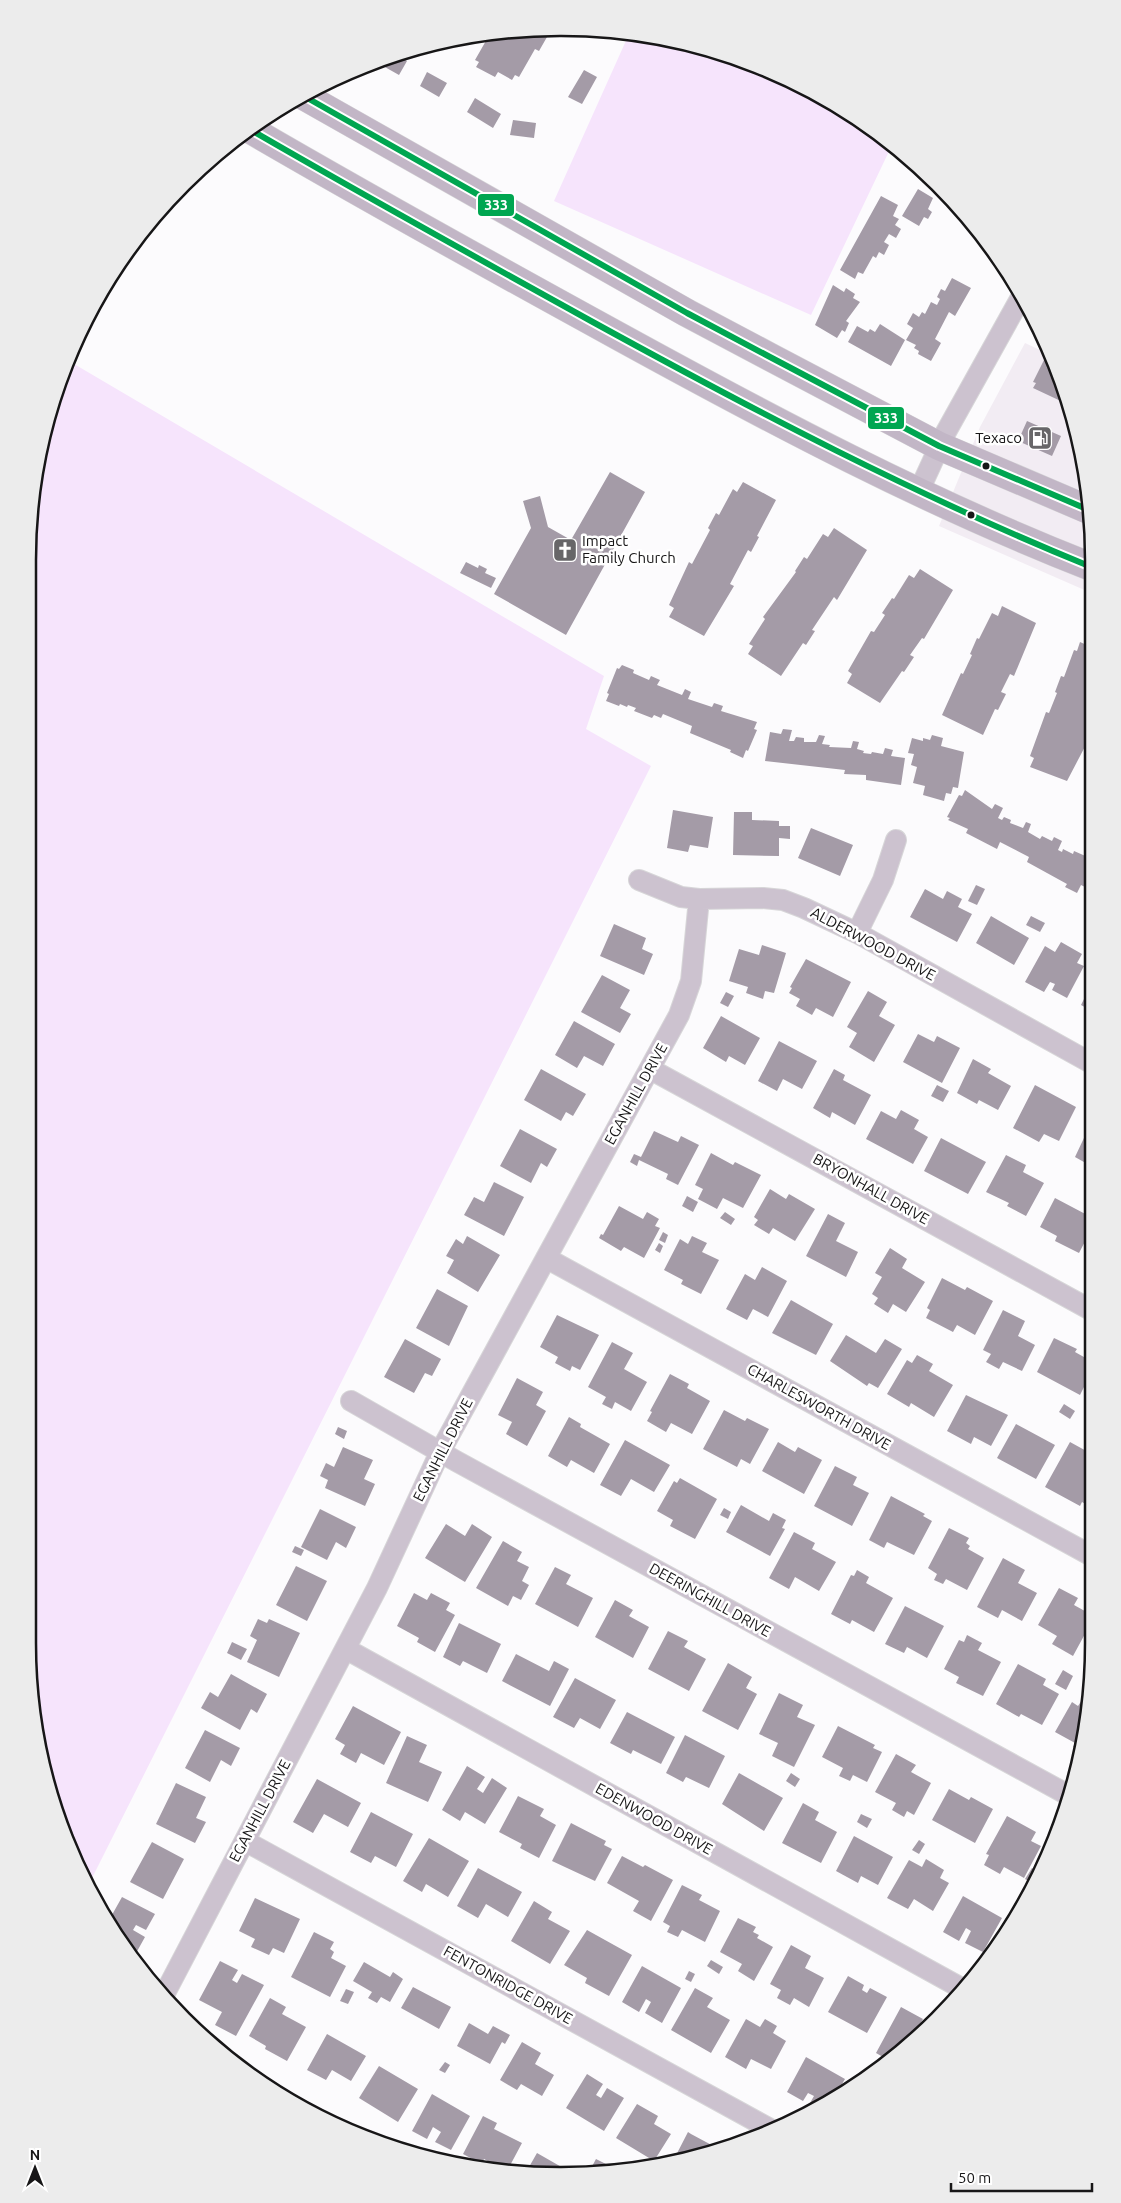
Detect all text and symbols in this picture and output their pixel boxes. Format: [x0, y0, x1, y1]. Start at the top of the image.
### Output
line badge: 333 [477, 193, 515, 217]
text: 333 [484, 197, 508, 213]
line badge: 333 [867, 406, 905, 430]
text: 333 [874, 410, 898, 426]
fuel station icon: Texaco [1027, 425, 1053, 451]
place label: Texaco [975, 429, 1022, 446]
unlabelled marker [981, 461, 991, 471]
unlabelled marker [966, 510, 976, 520]
place label: Impact Family Church [582, 532, 676, 566]
church icon: Impact Family Church [552, 537, 578, 563]
street label: ALDERWOOD DRIVE [808, 904, 938, 984]
street label: EGANHILL DRIVE [601, 1040, 670, 1147]
street label: BRYONHALL DRIVE [810, 1150, 932, 1227]
street label: CHARLESWORTH DRIVE [745, 1360, 894, 1453]
street label: EGANHILL DRIVE [409, 1395, 476, 1504]
street label: DEERINGHILL DRIVE [647, 1559, 774, 1640]
street label: EGANHILL DRIVE [225, 1757, 294, 1865]
street label: EDENWOOD DRIVE [593, 1779, 716, 1858]
street label: FENTONRIDGE DRIVE [441, 1942, 576, 2027]
north arrow [10, 2143, 60, 2193]
text: N [30, 2147, 40, 2163]
scale bar [951, 2160, 1092, 2192]
text: 50 m [958, 2169, 991, 2186]

